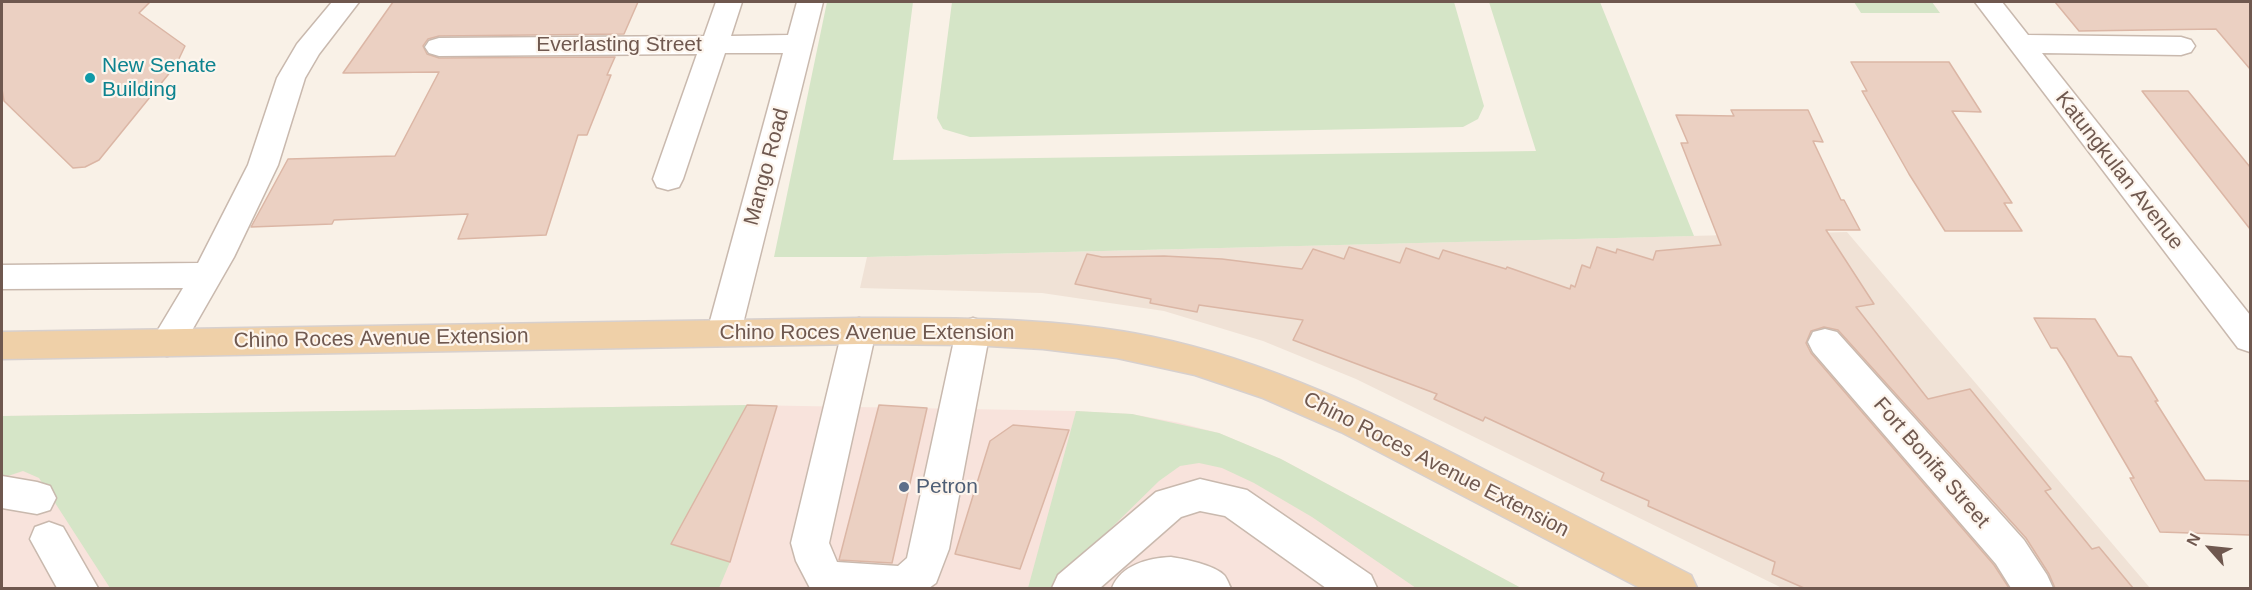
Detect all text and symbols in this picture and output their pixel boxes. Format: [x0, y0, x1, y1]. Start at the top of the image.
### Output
street label: Everlasting Street [536, 32, 702, 58]
place label: New Senate Building [102, 53, 216, 103]
marker: New Senate Building [83, 71, 97, 85]
street label: Katungkulan Avenue [2050, 87, 2188, 255]
street label: Mango Road [739, 106, 795, 228]
street label: Chino Roces Avenue Extension [720, 320, 1014, 346]
street label: Chino Roces Avenue Extension [233, 324, 529, 354]
street label: Chino Roces Avenue Extension [1299, 387, 1573, 543]
street label: Fort Bonifa Street [1868, 393, 1994, 533]
place label: Petron [916, 474, 978, 500]
marker: Petron [897, 480, 911, 494]
north arrow [2180, 518, 2240, 578]
text: N [2183, 531, 2204, 549]

